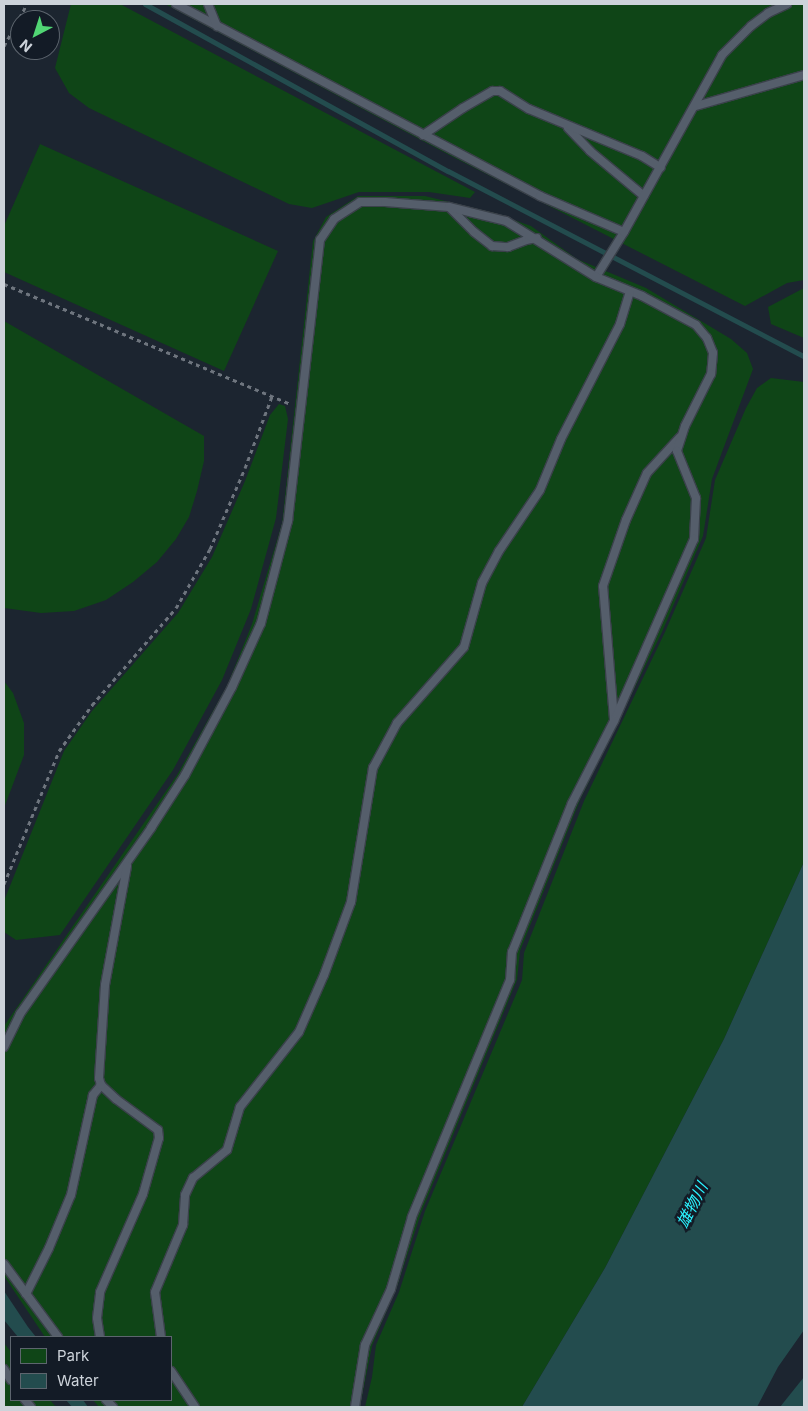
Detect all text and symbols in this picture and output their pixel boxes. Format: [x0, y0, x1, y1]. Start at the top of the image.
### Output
north arrow [10, 10, 60, 60]
text: N [16, 36, 35, 56]
water label: 雄物川 [673, 1179, 711, 1231]
legend [10, 1336, 172, 1401]
text: Park [57, 1346, 89, 1365]
text: Water [57, 1371, 99, 1390]

